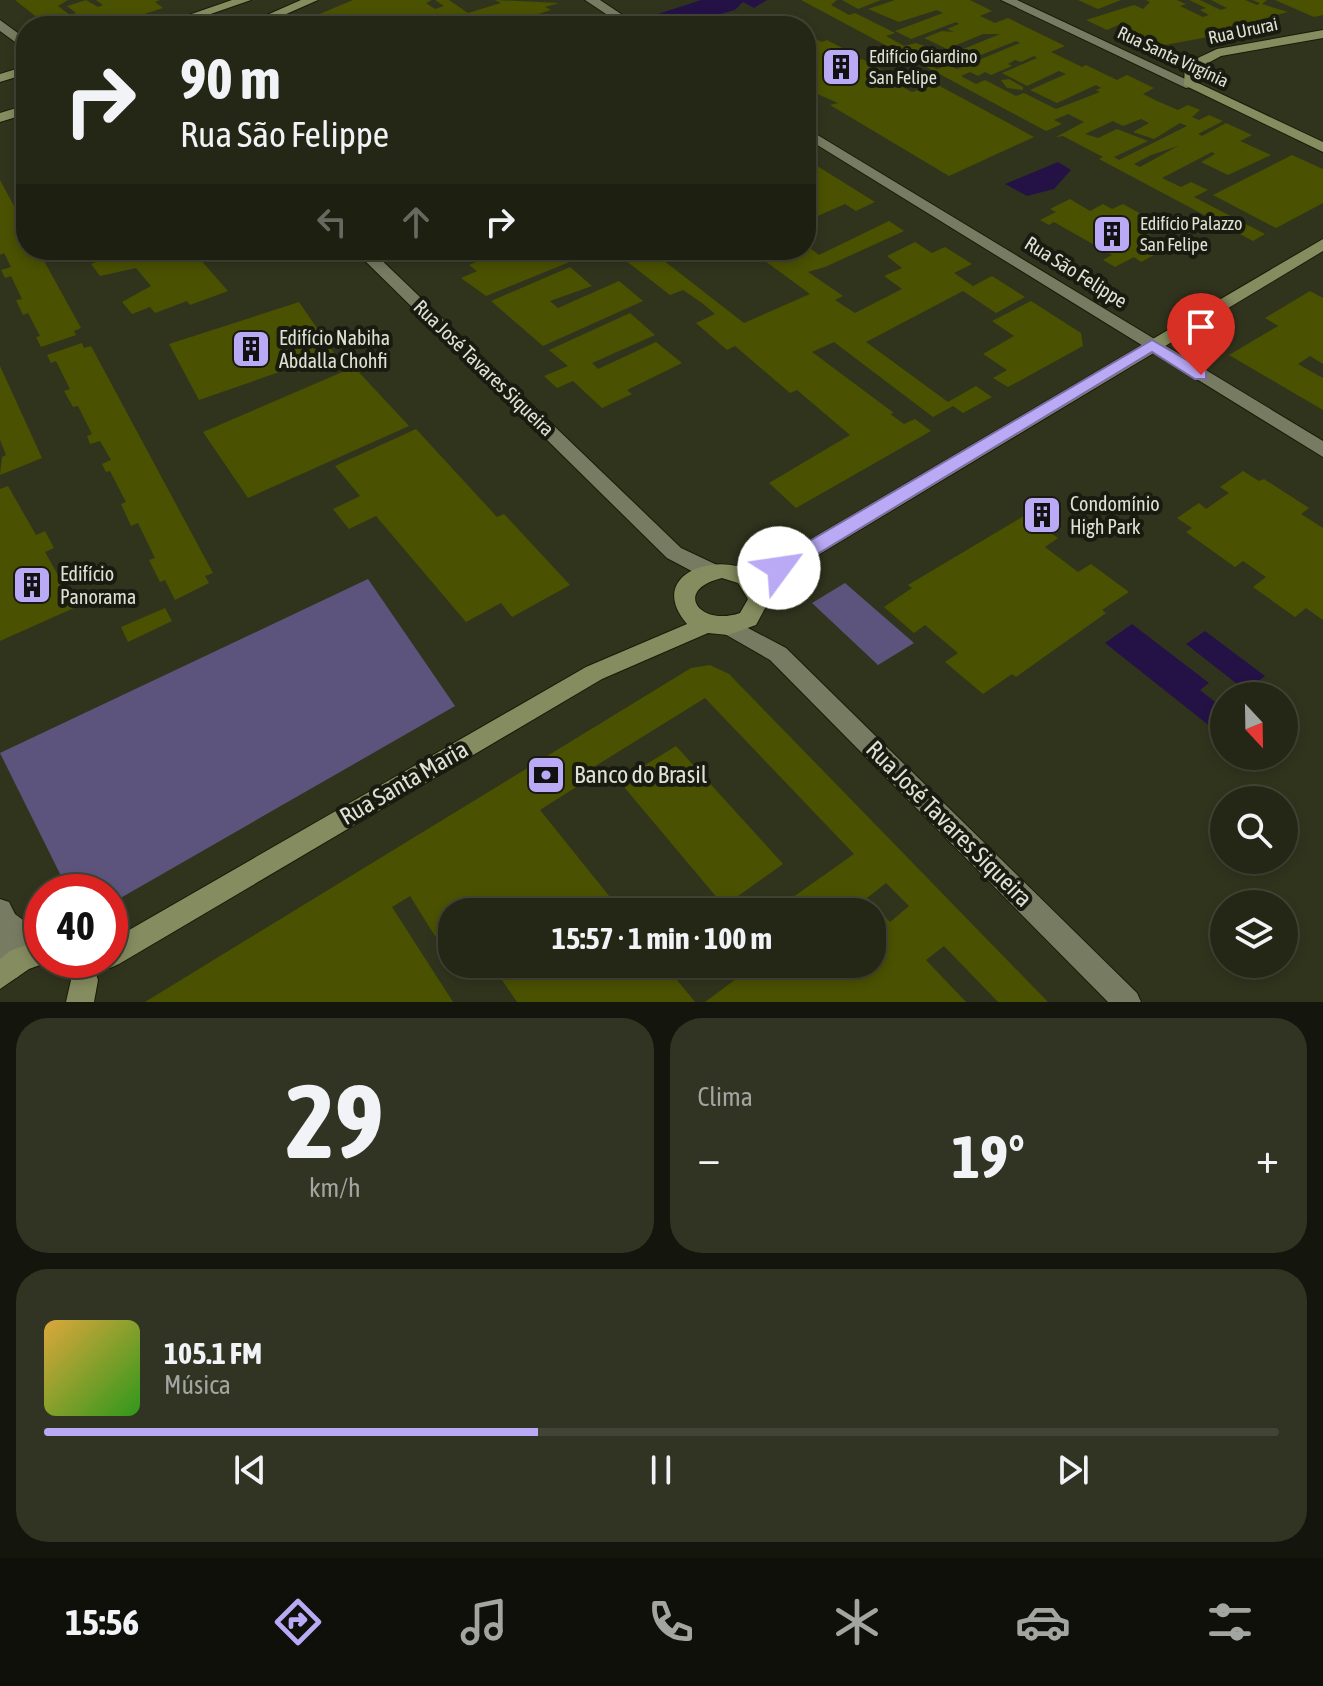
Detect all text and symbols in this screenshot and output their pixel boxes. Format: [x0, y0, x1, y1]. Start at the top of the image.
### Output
street label: Rua Ururai [1206, 13, 1280, 48]
street label: Rua Santa Virgínia [1114, 22, 1232, 91]
building icon: Edifício Giardino San Felipe [820, 46, 862, 88]
place label: Edifício Giardino San Felipe [869, 46, 977, 88]
text: 90 m [180, 47, 281, 111]
icon: right [48, 48, 152, 152]
text: Rua São Felippe [180, 113, 389, 155]
icon: left [310, 200, 354, 244]
icon: ahead [394, 200, 438, 244]
icon: right [478, 200, 522, 244]
building icon: Edifício Palazzo San Felipe [1091, 213, 1133, 255]
place label: Edifício Palazzo San Felipe [1140, 213, 1242, 255]
street label: Rua São Felippe [1021, 231, 1132, 312]
pin [1167, 293, 1235, 375]
street label: Rua José Tavares Siqueira [410, 295, 559, 440]
icon: arrive [1179, 305, 1223, 349]
place label: Edifício Nabiha Abdalla Chohfi [279, 326, 390, 372]
building icon: Edifício Nabiha Abdalla Chohfi [230, 328, 272, 370]
place label: Condomínio High Park [1070, 492, 1160, 538]
building icon: Condomínio High Park [1021, 494, 1063, 536]
position arrow [737, 526, 821, 610]
place label: Edifício Panorama [60, 562, 136, 608]
building icon: Edifício Panorama [11, 564, 53, 606]
north arrow [1210, 682, 1298, 770]
map controls [1210, 682, 1298, 978]
street label: Rua Santa Maria [335, 735, 473, 830]
street label: Rua José Tavares Siqueira [861, 735, 1038, 912]
bank icon: Banco do Brasil [525, 754, 567, 796]
place label: Banco do Brasil [574, 761, 708, 788]
button: search [1210, 786, 1298, 874]
speed limit sign: 40 [24, 874, 128, 978]
button: layers [1210, 890, 1298, 978]
text: 15:57 · 1 min · 100 m [552, 921, 772, 955]
text: 29 [286, 1061, 384, 1180]
text: Clima [698, 1082, 753, 1112]
text: 19° [952, 1122, 1025, 1191]
text: − [698, 1132, 720, 1182]
text: + [1256, 1132, 1279, 1182]
text: km/h [309, 1173, 361, 1203]
text: 105.1 FM [164, 1336, 262, 1370]
text: Música [164, 1370, 231, 1400]
icon: previous [228, 1448, 272, 1492]
icon: pause [639, 1448, 683, 1492]
icon: next [1051, 1448, 1095, 1492]
icon: directions [270, 1594, 326, 1650]
icon: music [456, 1594, 512, 1650]
icon: phone [643, 1594, 699, 1650]
icon: climate [829, 1594, 885, 1650]
icon: car [1015, 1594, 1071, 1650]
icon: filters [1202, 1594, 1258, 1650]
text: 15:56 [65, 1601, 139, 1643]

